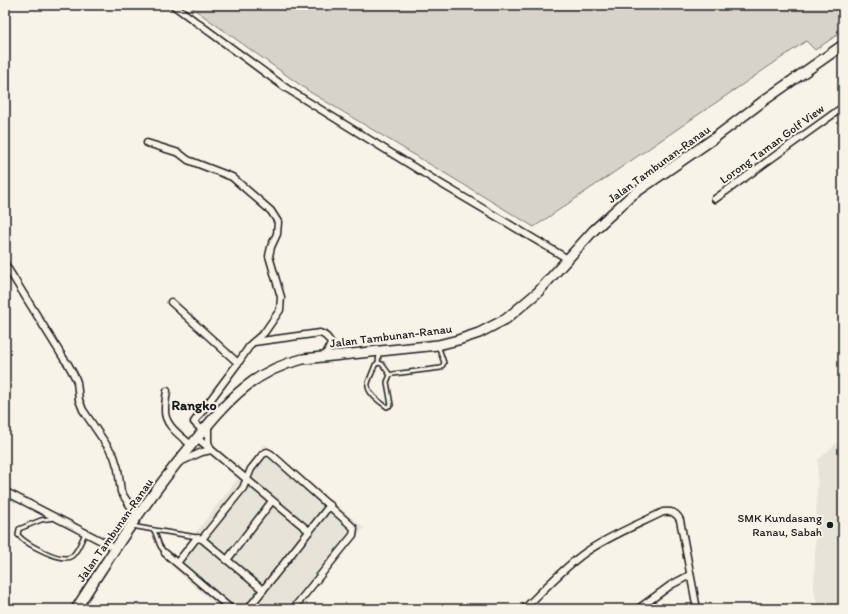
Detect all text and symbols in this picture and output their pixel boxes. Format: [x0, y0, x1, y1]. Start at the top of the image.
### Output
street label: Lorong Taman Golf View [717, 101, 827, 187]
street label: Jalan Tambunan-Ranau [605, 122, 713, 206]
street label: Jalan Tambunan-Ranau [329, 321, 453, 350]
district label: Rangko [171, 397, 217, 414]
street label: Jalan Tambunan-Ranau [74, 475, 156, 584]
place label: SMK Kundasang Ranau, Sabah [737, 511, 823, 539]
marker: SMK Kundasang Ranau, Sabah [825, 520, 835, 530]

